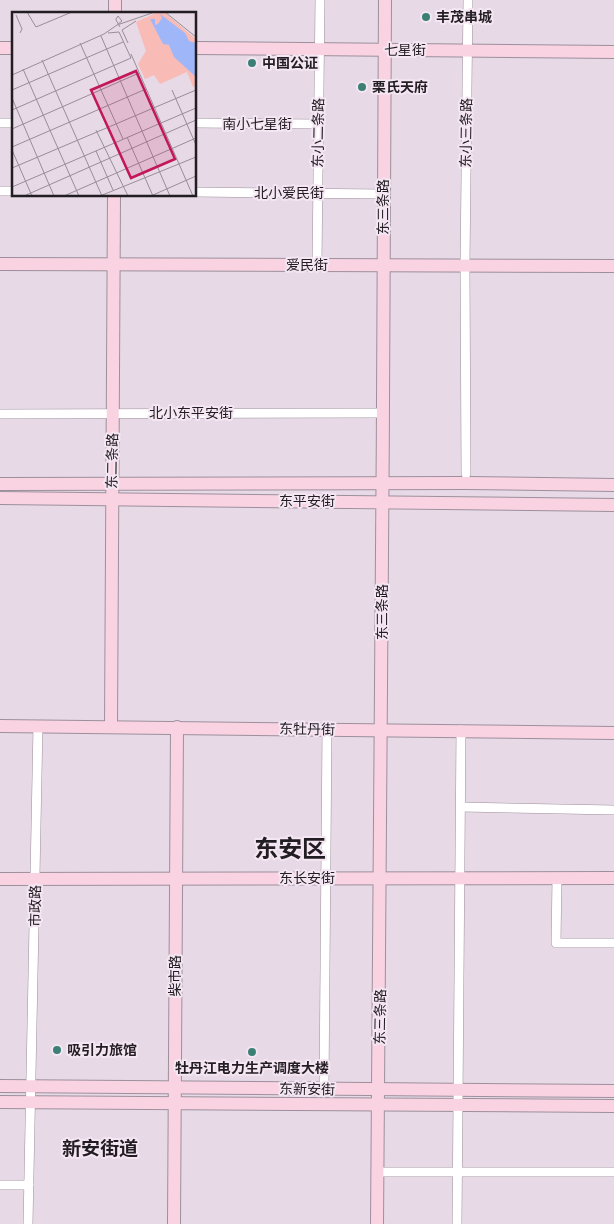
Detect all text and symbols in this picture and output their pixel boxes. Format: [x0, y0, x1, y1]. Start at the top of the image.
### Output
place label: 丰茂串城 [436, 8, 492, 26]
marker: 丰茂串城 [420, 11, 432, 23]
inset map [12, 12, 196, 196]
street label: 七星街 [384, 41, 426, 59]
place label: 中国公证 [262, 54, 318, 72]
marker: 中国公证 [246, 57, 258, 69]
place label: 栗氏天府 [372, 78, 428, 96]
marker: 栗氏天府 [356, 81, 368, 93]
street label: 东小二条路 [308, 98, 328, 168]
street label: 东小三条路 [456, 98, 476, 168]
street label: 南小七星街 [222, 115, 292, 133]
street label: 东三条路 [374, 179, 392, 235]
street label: 北小爱民街 [254, 184, 324, 202]
street label: 爱民街 [286, 256, 328, 274]
street label: 北小东平安街 [149, 404, 233, 422]
street label: 东二条路 [103, 433, 121, 489]
street label: 东平安街 [279, 492, 335, 510]
street label: 东三条路 [373, 584, 391, 640]
street label: 东牡丹街 [279, 720, 335, 738]
district label: 东安区 [254, 833, 326, 864]
street label: 东长安街 [279, 869, 335, 887]
street label: 市政路 [26, 885, 44, 927]
street label: 柴市路 [166, 955, 184, 997]
street label: 东三条路 [371, 989, 389, 1045]
place label: 吸引力旅馆 [67, 1041, 137, 1059]
marker: 吸引力旅馆 [51, 1044, 63, 1056]
marker: 牡丹江电力生产调度大楼 [246, 1046, 258, 1058]
place label: 牡丹江电力生产调度大楼 [175, 1059, 329, 1077]
street label: 东新安街 [279, 1080, 335, 1098]
district label: 新安街道 [62, 1136, 138, 1161]

